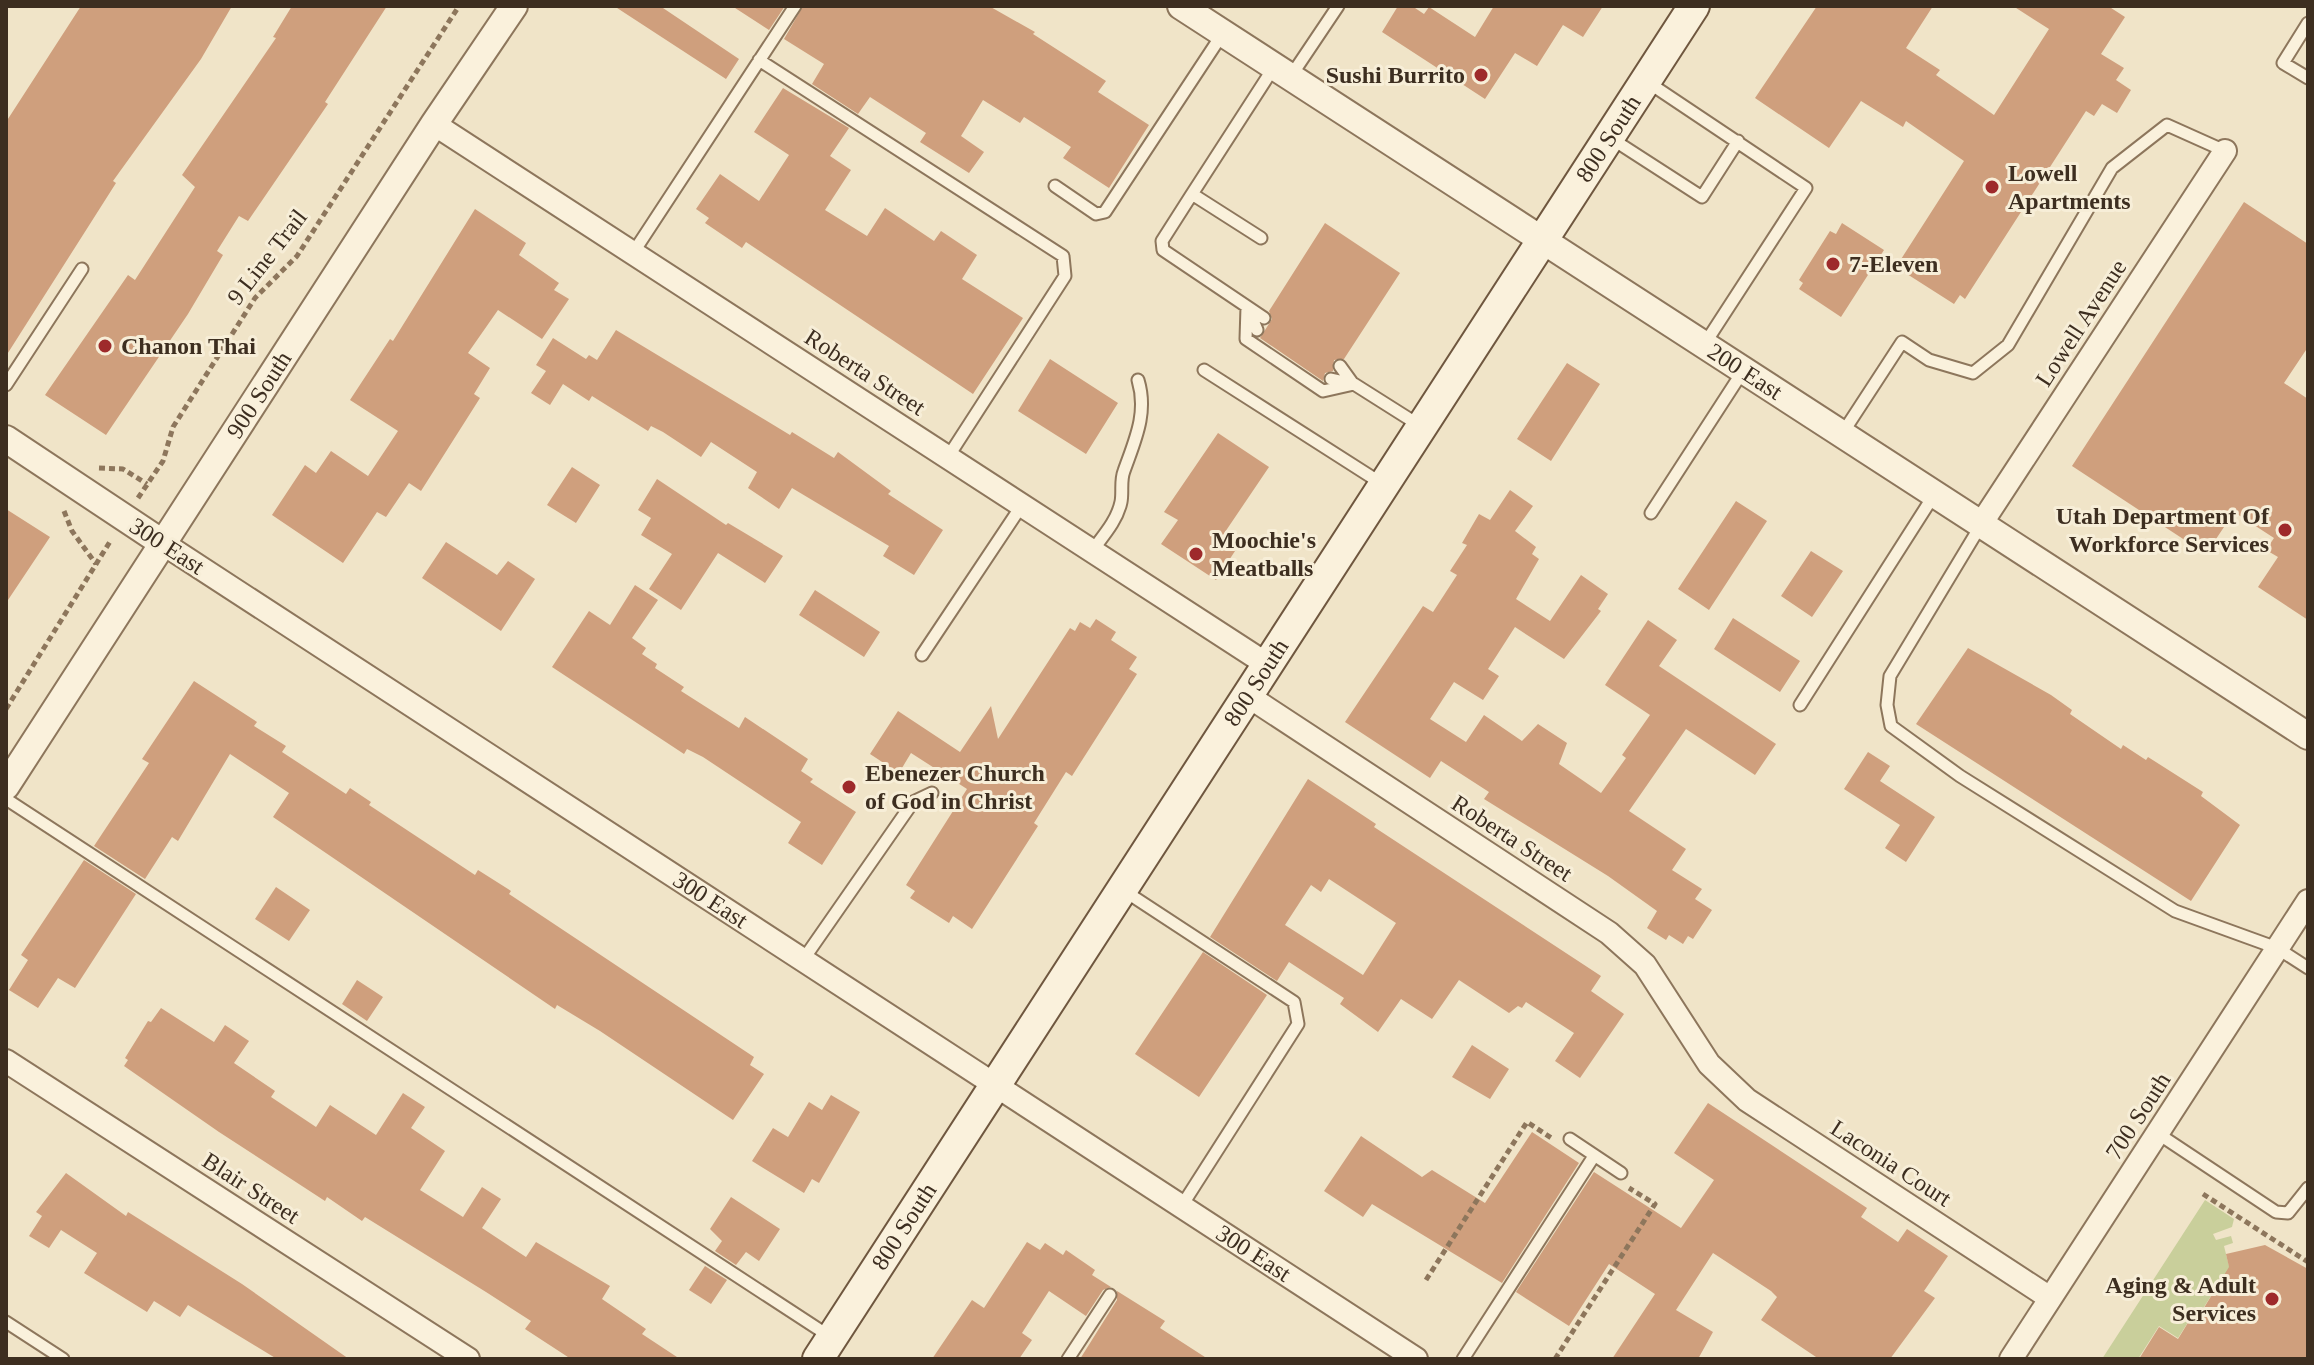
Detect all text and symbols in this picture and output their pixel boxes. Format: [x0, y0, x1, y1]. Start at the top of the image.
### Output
place label: Sushi Burrito [1326, 62, 1465, 88]
marker: Sushi Burrito [1472, 66, 1490, 84]
street label: 800 South [1571, 90, 1646, 187]
place label: Lowell Apartments [2008, 160, 2131, 214]
marker: Lowell Apartments [1983, 178, 2001, 196]
street label: 9 Line Trail [222, 204, 312, 310]
place label: 7-Eleven [1849, 251, 1938, 277]
marker: 7-Eleven [1824, 255, 1842, 273]
street label: Lowell Avenue [2030, 255, 2132, 391]
street label: Roberta Street [800, 324, 930, 421]
place label: Chanon Thai [121, 333, 256, 359]
marker: Chanon Thai [96, 337, 114, 355]
street label: 200 East [1703, 338, 1787, 405]
street label: 900 South [221, 346, 297, 443]
place label: Utah Department Of Workforce Services [2056, 503, 2270, 557]
street label: 300 East [125, 512, 209, 580]
marker: Utah Department Of Workforce Services [2276, 521, 2294, 539]
place label: Moochie's Meatballs [1212, 527, 1316, 581]
marker: Moochie's Meatballs [1187, 545, 1205, 563]
street label: 800 South [1218, 634, 1294, 731]
place label: Ebenezer Church of God in Christ [865, 760, 1045, 814]
marker: Ebenezer Church of God in Christ [840, 778, 858, 796]
street label: Roberta Street [1447, 790, 1577, 887]
street label: 300 East [668, 866, 753, 934]
street label: 700 South [2100, 1068, 2176, 1164]
street label: Laconia Court [1826, 1115, 1956, 1212]
street label: Blair Street [198, 1147, 304, 1229]
street label: 800 South [866, 1178, 941, 1275]
street label: 300 East [1211, 1220, 1296, 1287]
place label: Aging & Adult Services [2105, 1272, 2256, 1326]
marker: Aging & Adult Services [2263, 1290, 2281, 1308]

